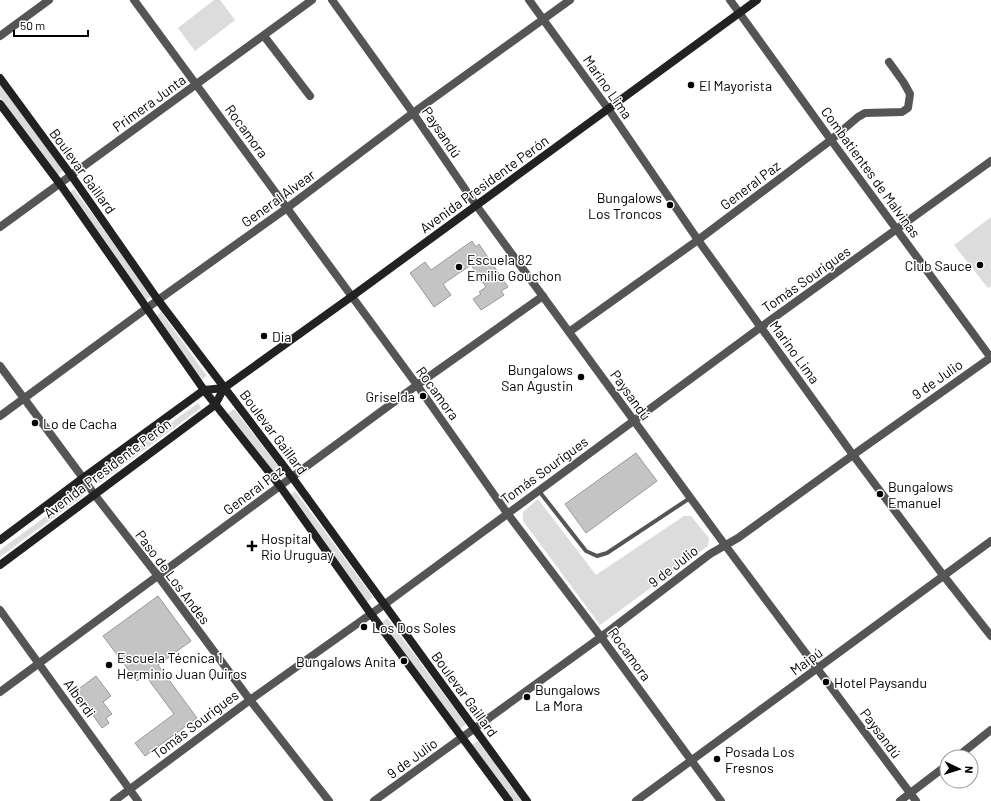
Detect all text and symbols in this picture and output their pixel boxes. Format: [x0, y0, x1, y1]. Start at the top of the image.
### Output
scale bar [14, 12, 88, 38]
text: 50 m [20, 18, 45, 32]
street label: Marino Lima [580, 52, 636, 122]
street label: Primera Junta [109, 71, 189, 135]
place label: El Mayorista [699, 77, 772, 94]
marker: El Mayorista [686, 80, 696, 90]
street label: Rocamora [222, 101, 272, 161]
street label: Paysandú [419, 103, 465, 161]
street label: Combatientes de Malvinas [818, 103, 924, 241]
street label: Boulevar Gaillard [46, 125, 120, 217]
street label: Avenida Presidente Perón [416, 132, 552, 236]
street label: General Paz [717, 157, 783, 213]
street label: General Alvear [238, 166, 318, 230]
place label: Bungalows Los Troncos [588, 189, 662, 222]
marker: Bungalows Los Troncos [665, 200, 675, 210]
street label: Tomás Sourigues [759, 242, 854, 316]
place label: Escuela 82 Emilio Gouchon [467, 251, 561, 284]
place label: Club Sauce [905, 257, 972, 274]
marker: Club Sauce [975, 260, 985, 270]
marker: Escuela 82 Emilio Gouchon [454, 262, 464, 272]
street label: Marino Lima [766, 317, 824, 387]
place label: Dia [272, 328, 291, 345]
marker: Dia [259, 331, 269, 341]
street label: 9 de Julio [908, 355, 966, 403]
place label: Bungalows San Agustin [501, 361, 573, 394]
street label: Rocamora [413, 363, 463, 423]
street label: Paysandú [607, 367, 655, 423]
marker: Bungalows San Agustin [576, 372, 586, 382]
street label: Boulevar Gaillard [237, 386, 311, 478]
place label: Griselda [366, 388, 415, 405]
marker: Griselda [418, 391, 428, 401]
street label: Avenida Presidente Perón [40, 415, 174, 521]
place label: Lo de Cacha [43, 415, 117, 432]
marker: Lo de Cacha [30, 418, 40, 428]
street label: Tomás Sourigues [497, 432, 591, 507]
street label: General Paz [220, 462, 286, 518]
place label: Bungalows Emanuel [888, 478, 954, 511]
marker: Bungalows Emanuel [875, 489, 885, 499]
street label: Paso de Los Andes [132, 527, 214, 628]
place label: Hospital Rio Uruguay [261, 530, 334, 563]
marker: Hospital Rio Uruguay [246, 540, 258, 552]
street label: 9 de Julio [645, 541, 701, 591]
place label: Los Dos Soles [372, 619, 456, 636]
marker: Los Dos Soles [359, 622, 369, 632]
street label: Rocamora [605, 624, 655, 684]
street label: Maipú [786, 644, 826, 678]
street label: Boulevar Gaillard [428, 648, 502, 740]
place label: Escuela Técnica 1 Herminio Juan Quiros [117, 649, 247, 682]
place label: Bungalows Anita [296, 653, 396, 670]
marker: Bungalows Anita [399, 656, 409, 666]
marker: Escuela Técnica 1 Herminio Juan Quiros [104, 660, 114, 670]
place label: Hotel Paysandu [834, 674, 927, 691]
street label: Alberdi [60, 676, 100, 720]
marker: Hotel Paysandu [821, 677, 831, 687]
place label: Bungalows La Mora [535, 681, 601, 714]
street label: Tomás Sourigues [148, 686, 242, 762]
marker: Bungalows La Mora [522, 692, 532, 702]
street label: Paysandú [857, 705, 905, 761]
street label: 9 de Julio [384, 734, 440, 782]
place label: Posada Los Fresnos [725, 743, 795, 776]
north arrow [939, 749, 979, 789]
marker: Posada Los Fresnos [712, 754, 722, 764]
text: N [963, 766, 976, 774]

